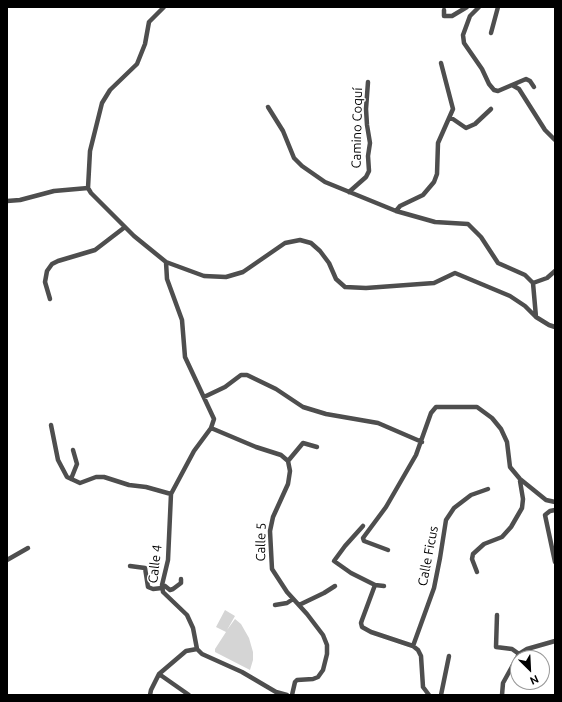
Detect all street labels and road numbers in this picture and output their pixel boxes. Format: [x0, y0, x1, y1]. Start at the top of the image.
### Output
street label: Camino Coquí [348, 87, 366, 169]
street label: Calle 5 [253, 522, 269, 562]
street label: Calle Ficus [415, 525, 441, 587]
street label: Calle 4 [145, 544, 165, 584]

